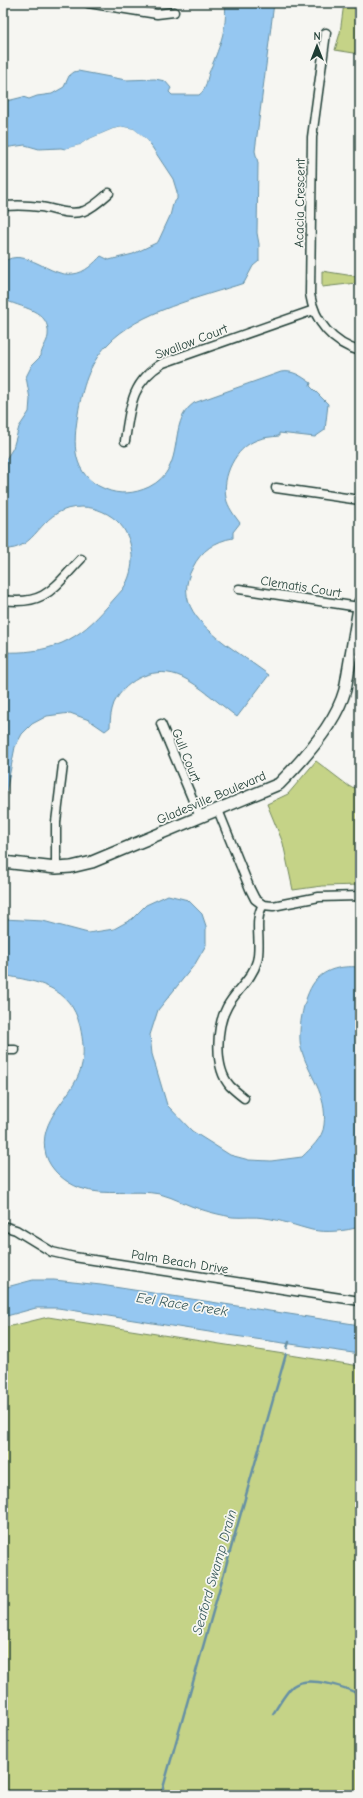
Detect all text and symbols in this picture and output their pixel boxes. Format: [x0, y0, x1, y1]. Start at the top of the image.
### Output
north arrow [297, 26, 337, 66]
text: N [313, 30, 321, 43]
street label: Acacia Crescent [291, 157, 308, 248]
street label: Swallow Court [153, 320, 231, 362]
street label: Clematis Court [259, 573, 344, 600]
street label: Gull Court [169, 726, 205, 785]
street label: Gladesville Boulevard [154, 768, 268, 827]
street label: Palm Beach Drive [130, 1246, 230, 1277]
water label: Eel Race Creek [135, 1289, 229, 1320]
water label: Seaford Swamp Drain [189, 1508, 241, 1637]

